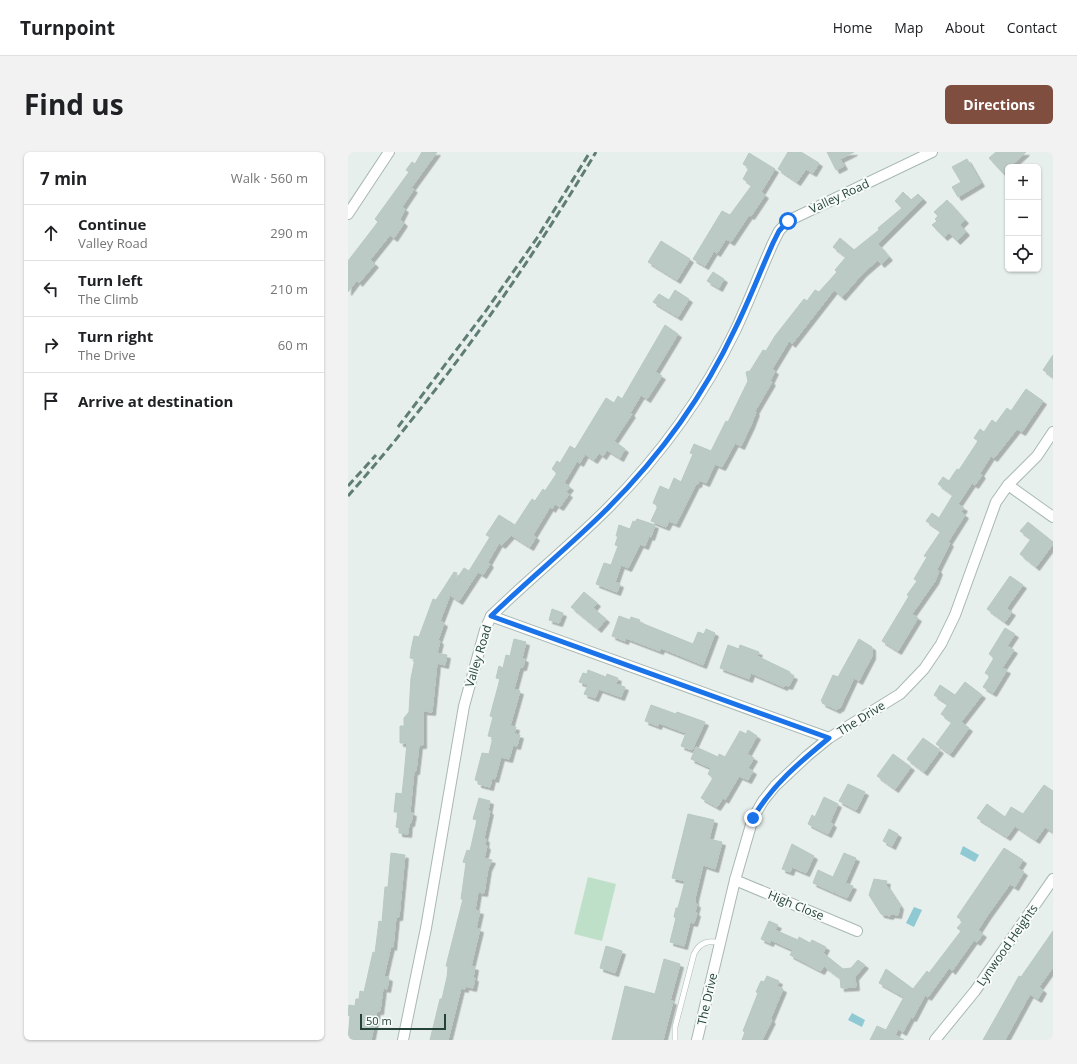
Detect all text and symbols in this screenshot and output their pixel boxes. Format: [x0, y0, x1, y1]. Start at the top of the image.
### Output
text: Turnpoint [20, 15, 115, 41]
text: Home [833, 18, 872, 37]
text: Map [894, 18, 923, 37]
text: About [945, 18, 985, 37]
text: Contact [1007, 18, 1057, 37]
text: Find us [24, 85, 124, 123]
button: Directions [945, 85, 1053, 124]
map controls [1005, 164, 1041, 272]
button: + [1005, 164, 1041, 200]
text: 7 min [40, 167, 87, 190]
text: Walk · 560 m [231, 169, 308, 187]
street label: Valley Road [806, 175, 872, 217]
button: − [1005, 200, 1041, 236]
route start [779, 212, 797, 230]
text: Continue [78, 214, 146, 234]
icon: ahead [40, 222, 62, 244]
text: 290 m [270, 224, 308, 242]
text: Valley Road [78, 234, 148, 252]
button: locate [1005, 236, 1041, 272]
text: Turn left [78, 270, 143, 290]
icon: left [40, 278, 62, 300]
text: 210 m [270, 280, 308, 298]
text: The Climb [78, 290, 139, 308]
text: Turn right [78, 326, 153, 346]
icon: right [40, 334, 62, 356]
text: 60 m [278, 336, 308, 354]
text: The Drive [78, 346, 136, 364]
icon: arrive [40, 390, 62, 412]
text: Arrive at destination [78, 391, 233, 411]
street label: Valley Road [460, 623, 496, 689]
street label: The Drive [834, 697, 888, 739]
route end [744, 809, 762, 827]
street label: High Close [765, 886, 827, 924]
street label: Lynwood Heights [972, 900, 1042, 989]
street label: The Drive [693, 971, 721, 1027]
scale bar [360, 1012, 446, 1031]
text: 50 m [366, 1013, 392, 1028]

